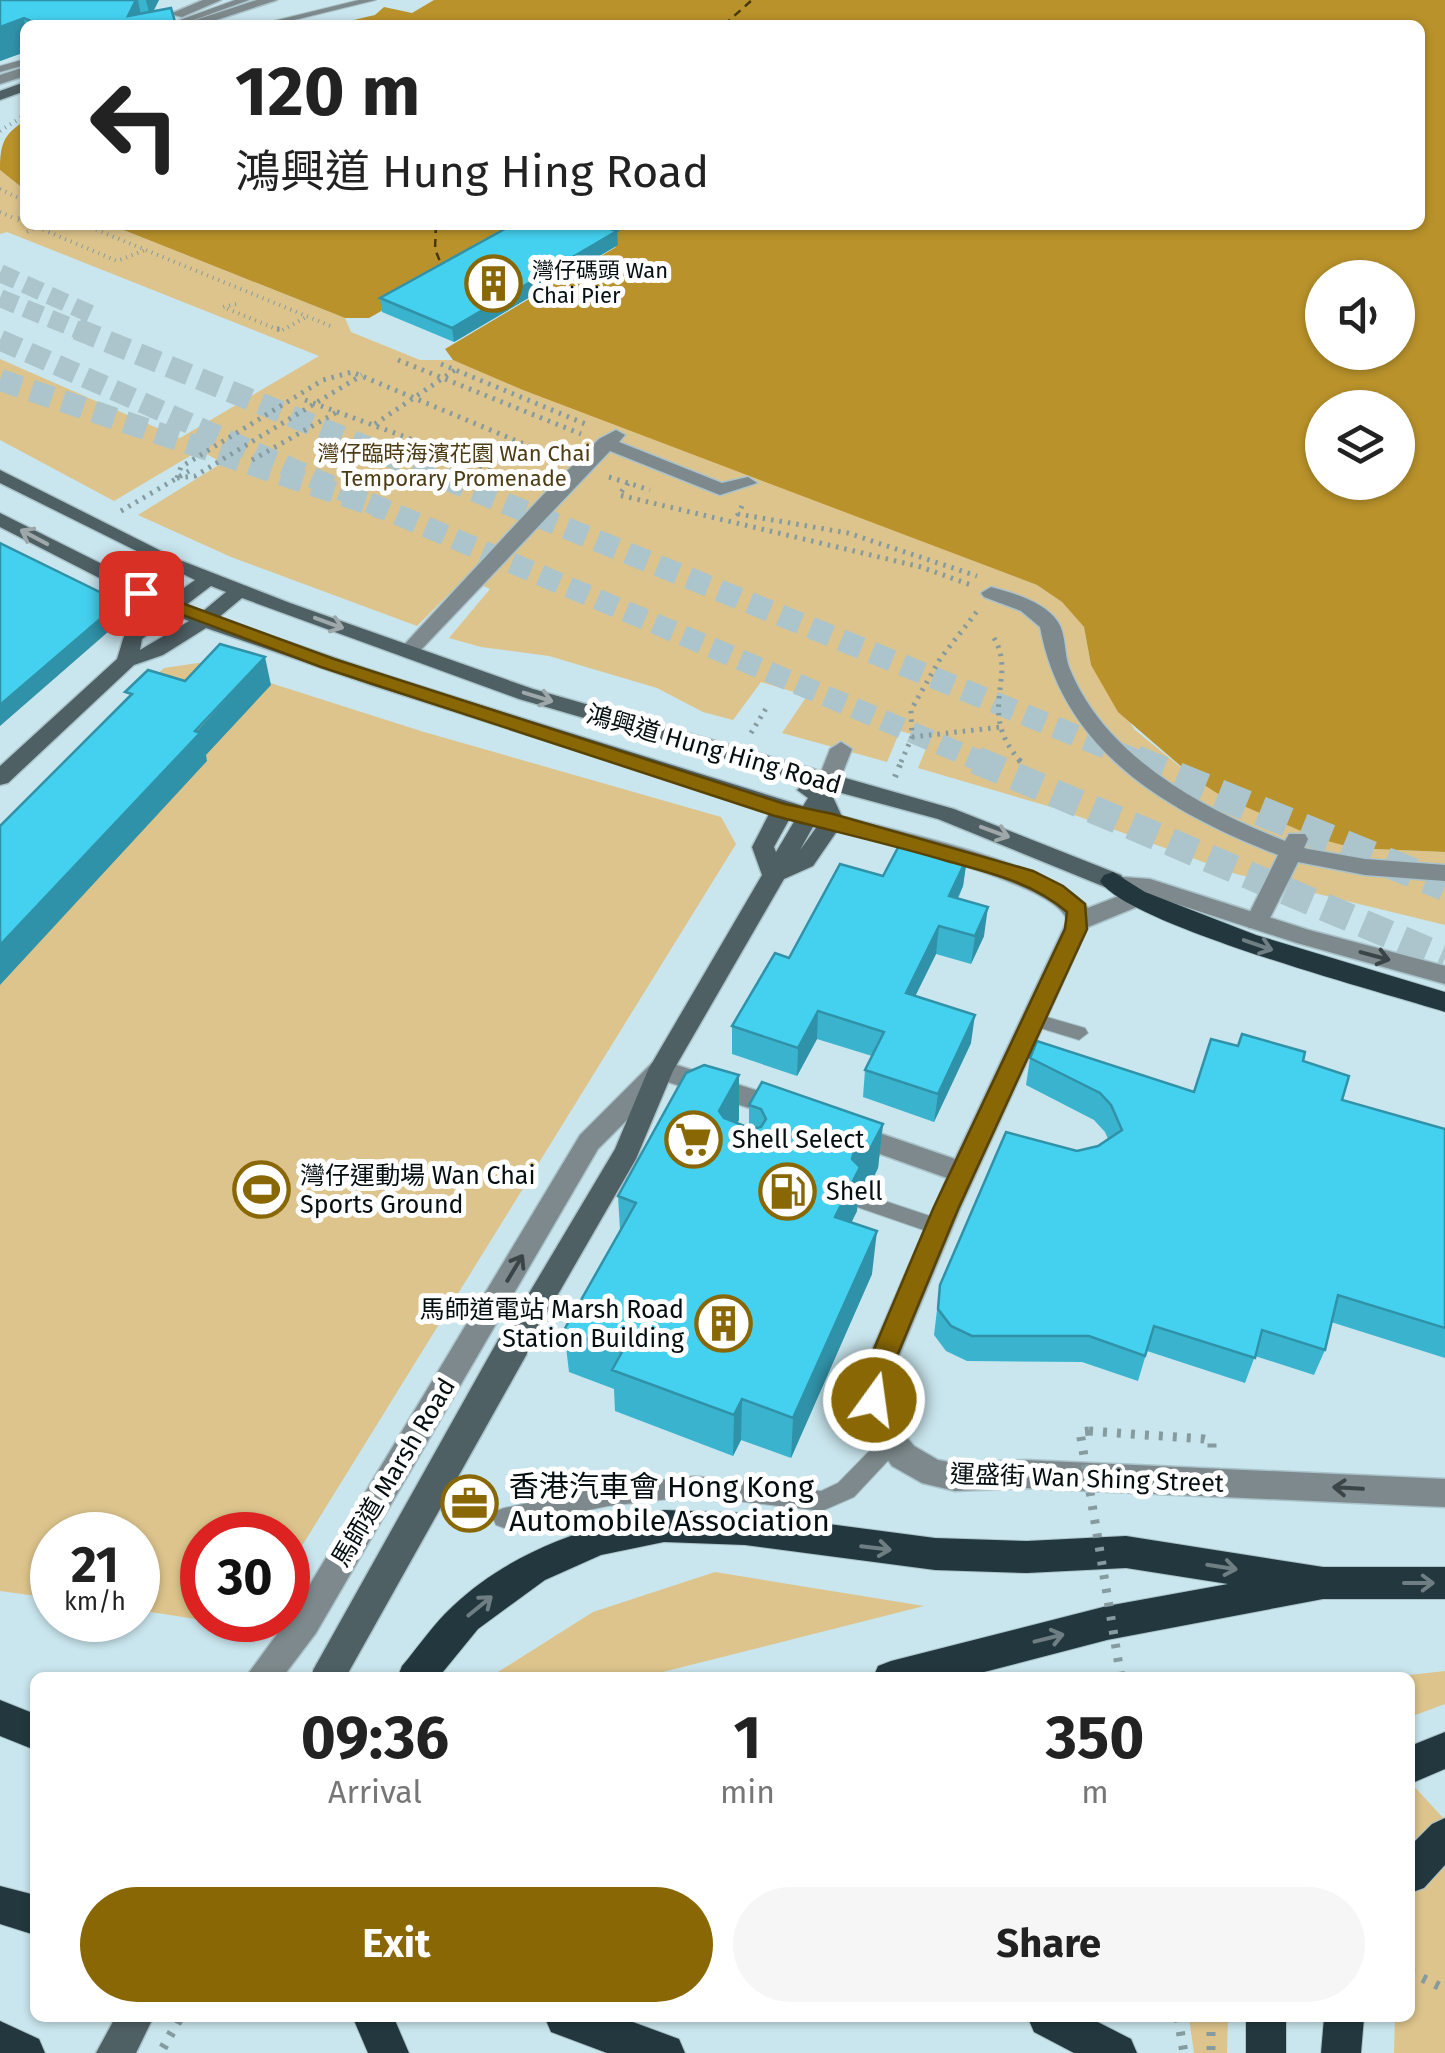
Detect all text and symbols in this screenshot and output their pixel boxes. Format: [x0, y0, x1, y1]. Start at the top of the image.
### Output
text: 120 m [235, 50, 420, 134]
icon: left [70, 60, 200, 190]
text: 鴻興道 Hung Hing Road [235, 145, 709, 199]
building icon: 灣仔碼頭 Wan Chai Pier [463, 253, 523, 313]
place label: 灣仔碼頭 Wan Chai Pier [532, 257, 668, 309]
map controls [1305, 260, 1415, 500]
button: sound [1305, 260, 1415, 370]
button: layers [1305, 390, 1415, 500]
park label: 灣仔臨時海濱花園 Wan Chai Temporary Promenade [317, 440, 591, 492]
one-way arrow [19, 527, 49, 546]
pin [99, 551, 184, 636]
icon: arrive [114, 566, 169, 621]
one-way arrow [312, 616, 344, 634]
one-way arrow [522, 690, 553, 708]
street label: 鴻興道 Hung Hing Road [583, 699, 844, 801]
one-way arrow [979, 824, 1010, 842]
one-way arrow [1242, 938, 1274, 956]
one-way arrow [1359, 948, 1390, 966]
supermarket icon: Shell Select [663, 1109, 723, 1169]
place label: Shell Select [732, 1125, 865, 1155]
sports icon: 灣仔運動場 Wan Chai Sports Ground [231, 1159, 291, 1219]
place label: 灣仔運動場 Wan Chai Sports Ground [300, 1161, 535, 1220]
fuel station icon: Shell [757, 1161, 817, 1221]
place label: Shell [826, 1177, 883, 1207]
one-way arrow [505, 1254, 525, 1283]
building icon: 馬師道電站 Marsh Road Station Building [693, 1293, 753, 1353]
place label: 馬師道電站 Marsh Road Station Building [419, 1295, 684, 1354]
position arrow [822, 1348, 926, 1452]
street label: 馬師道 Marsh Road [326, 1373, 462, 1572]
street label: 運盛街 Wan Shing Street [950, 1459, 1225, 1499]
place label: 香港汽車會 Hong Kong Automobile Association [509, 1469, 830, 1539]
office icon: 香港汽車會 Hong Kong Automobile Association [440, 1474, 500, 1534]
one-way arrow [1332, 1478, 1364, 1497]
speed limit sign: 30 [180, 1512, 310, 1642]
text: 21 [71, 1535, 119, 1595]
one-way arrow [860, 1539, 892, 1558]
one-way arrow [1206, 1558, 1238, 1577]
one-way arrow [1402, 1574, 1434, 1592]
text: km/h [64, 1587, 126, 1617]
one-way arrow [467, 1595, 493, 1617]
one-way arrow [1032, 1628, 1064, 1646]
text: 09:36 [301, 1702, 449, 1774]
text: 1 [734, 1702, 761, 1774]
text: 350 [1046, 1702, 1144, 1774]
text: Arrival [328, 1773, 422, 1811]
text: min [720, 1773, 775, 1811]
text: m [1081, 1773, 1109, 1811]
button: Exit [80, 1887, 713, 2002]
button: Share [733, 1887, 1365, 2002]

